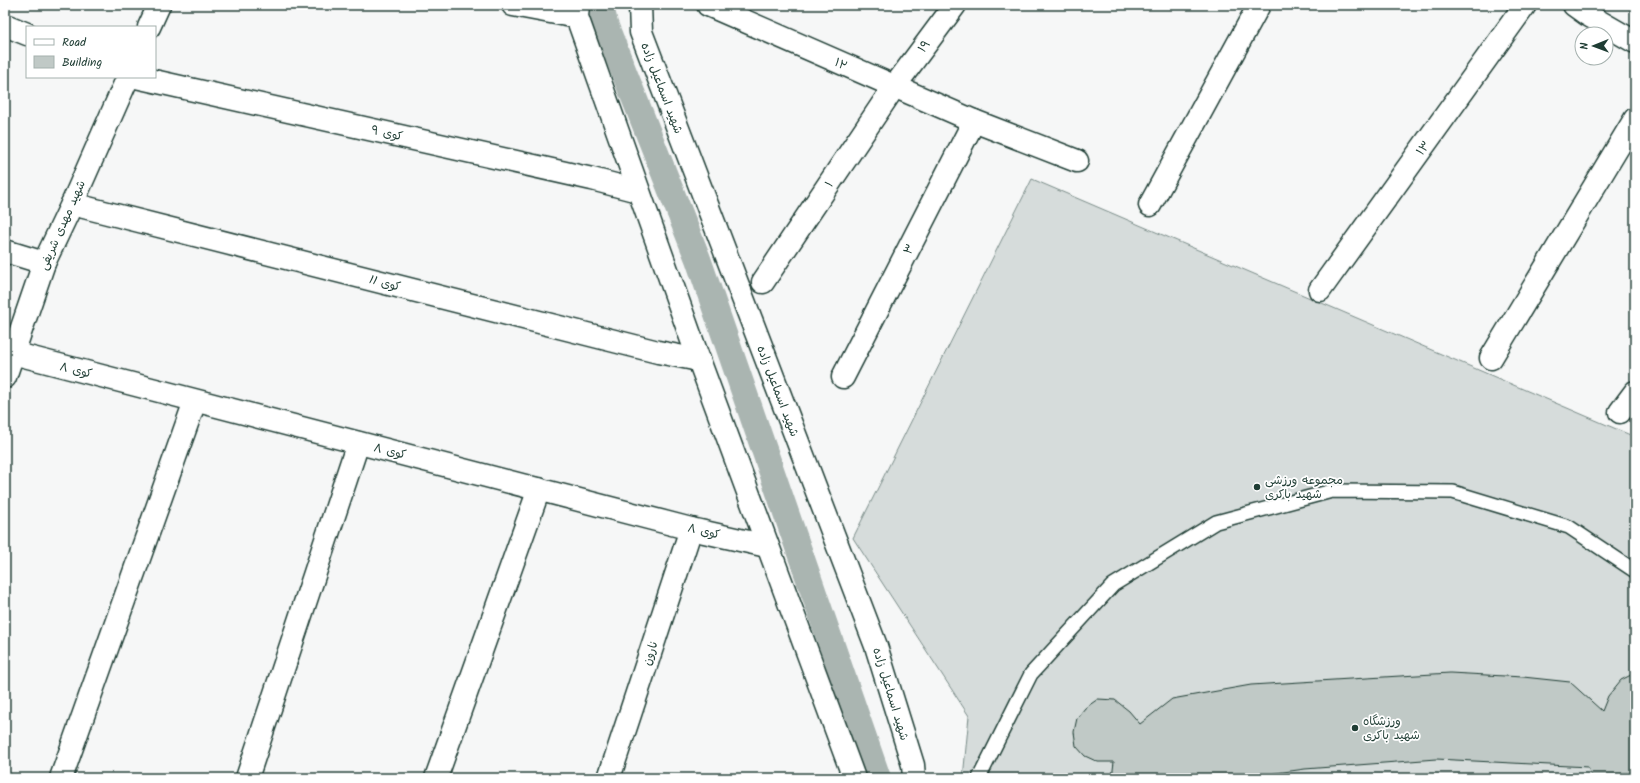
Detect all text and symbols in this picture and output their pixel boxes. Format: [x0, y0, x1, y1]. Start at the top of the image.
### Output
legend [26, 26, 156, 78]
north arrow [1574, 26, 1614, 66]
text: Road [62, 33, 87, 52]
street label: ۱۹ [913, 36, 936, 57]
street label: شهید اسماعیل زاده [635, 40, 688, 137]
text: N [1576, 42, 1594, 50]
text: Building [62, 53, 102, 72]
street label: ۱۲ [831, 53, 850, 76]
street label: کوی ۹ [369, 121, 405, 146]
street label: ۱۳ [1412, 137, 1435, 160]
street label: شهید مهدی شریفی [34, 177, 91, 273]
street label: ۱ [820, 177, 839, 191]
street label: ۳ [899, 241, 920, 258]
street label: کوی 11 [367, 270, 403, 297]
street label: شهید اسماعیل زاده [751, 343, 804, 440]
street label: کوی ۸ [58, 357, 94, 384]
street label: کوی ۸ [372, 438, 408, 465]
place label: مجموعه ورزشی شهید باکری [1265, 471, 1343, 504]
marker: مجموعه ورزشی شهید باکری [1252, 482, 1262, 492]
street label: کوی ۸ [686, 519, 722, 544]
street label: نارون [638, 638, 663, 668]
street label: شهید اسماعیل زاده [867, 645, 914, 743]
place label: ورزشگاه شهید باکری [1363, 712, 1420, 745]
marker: ورزشگاه شهید باکری [1350, 723, 1360, 733]

